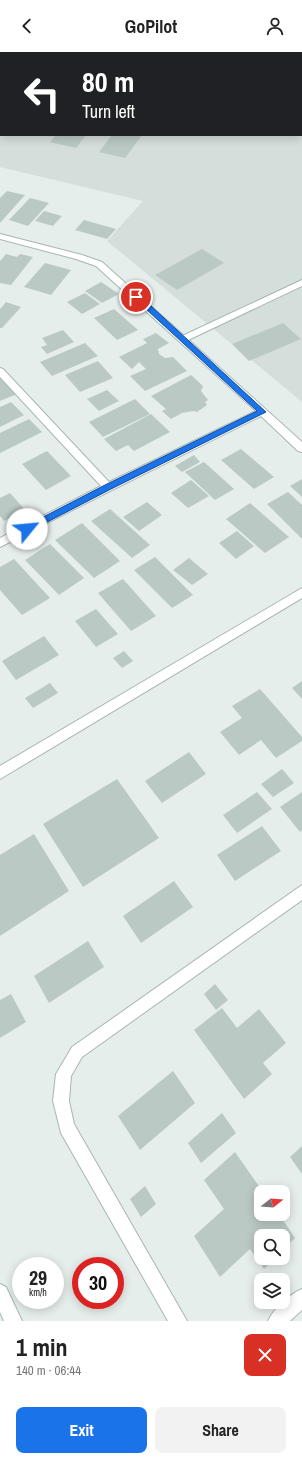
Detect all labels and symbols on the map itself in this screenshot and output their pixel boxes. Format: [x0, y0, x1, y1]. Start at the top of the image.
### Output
pin [119, 280, 153, 314]
position arrow [6, 508, 48, 550]
north arrow [254, 1185, 290, 1221]
speed limit sign: 30 [72, 1257, 124, 1309]

